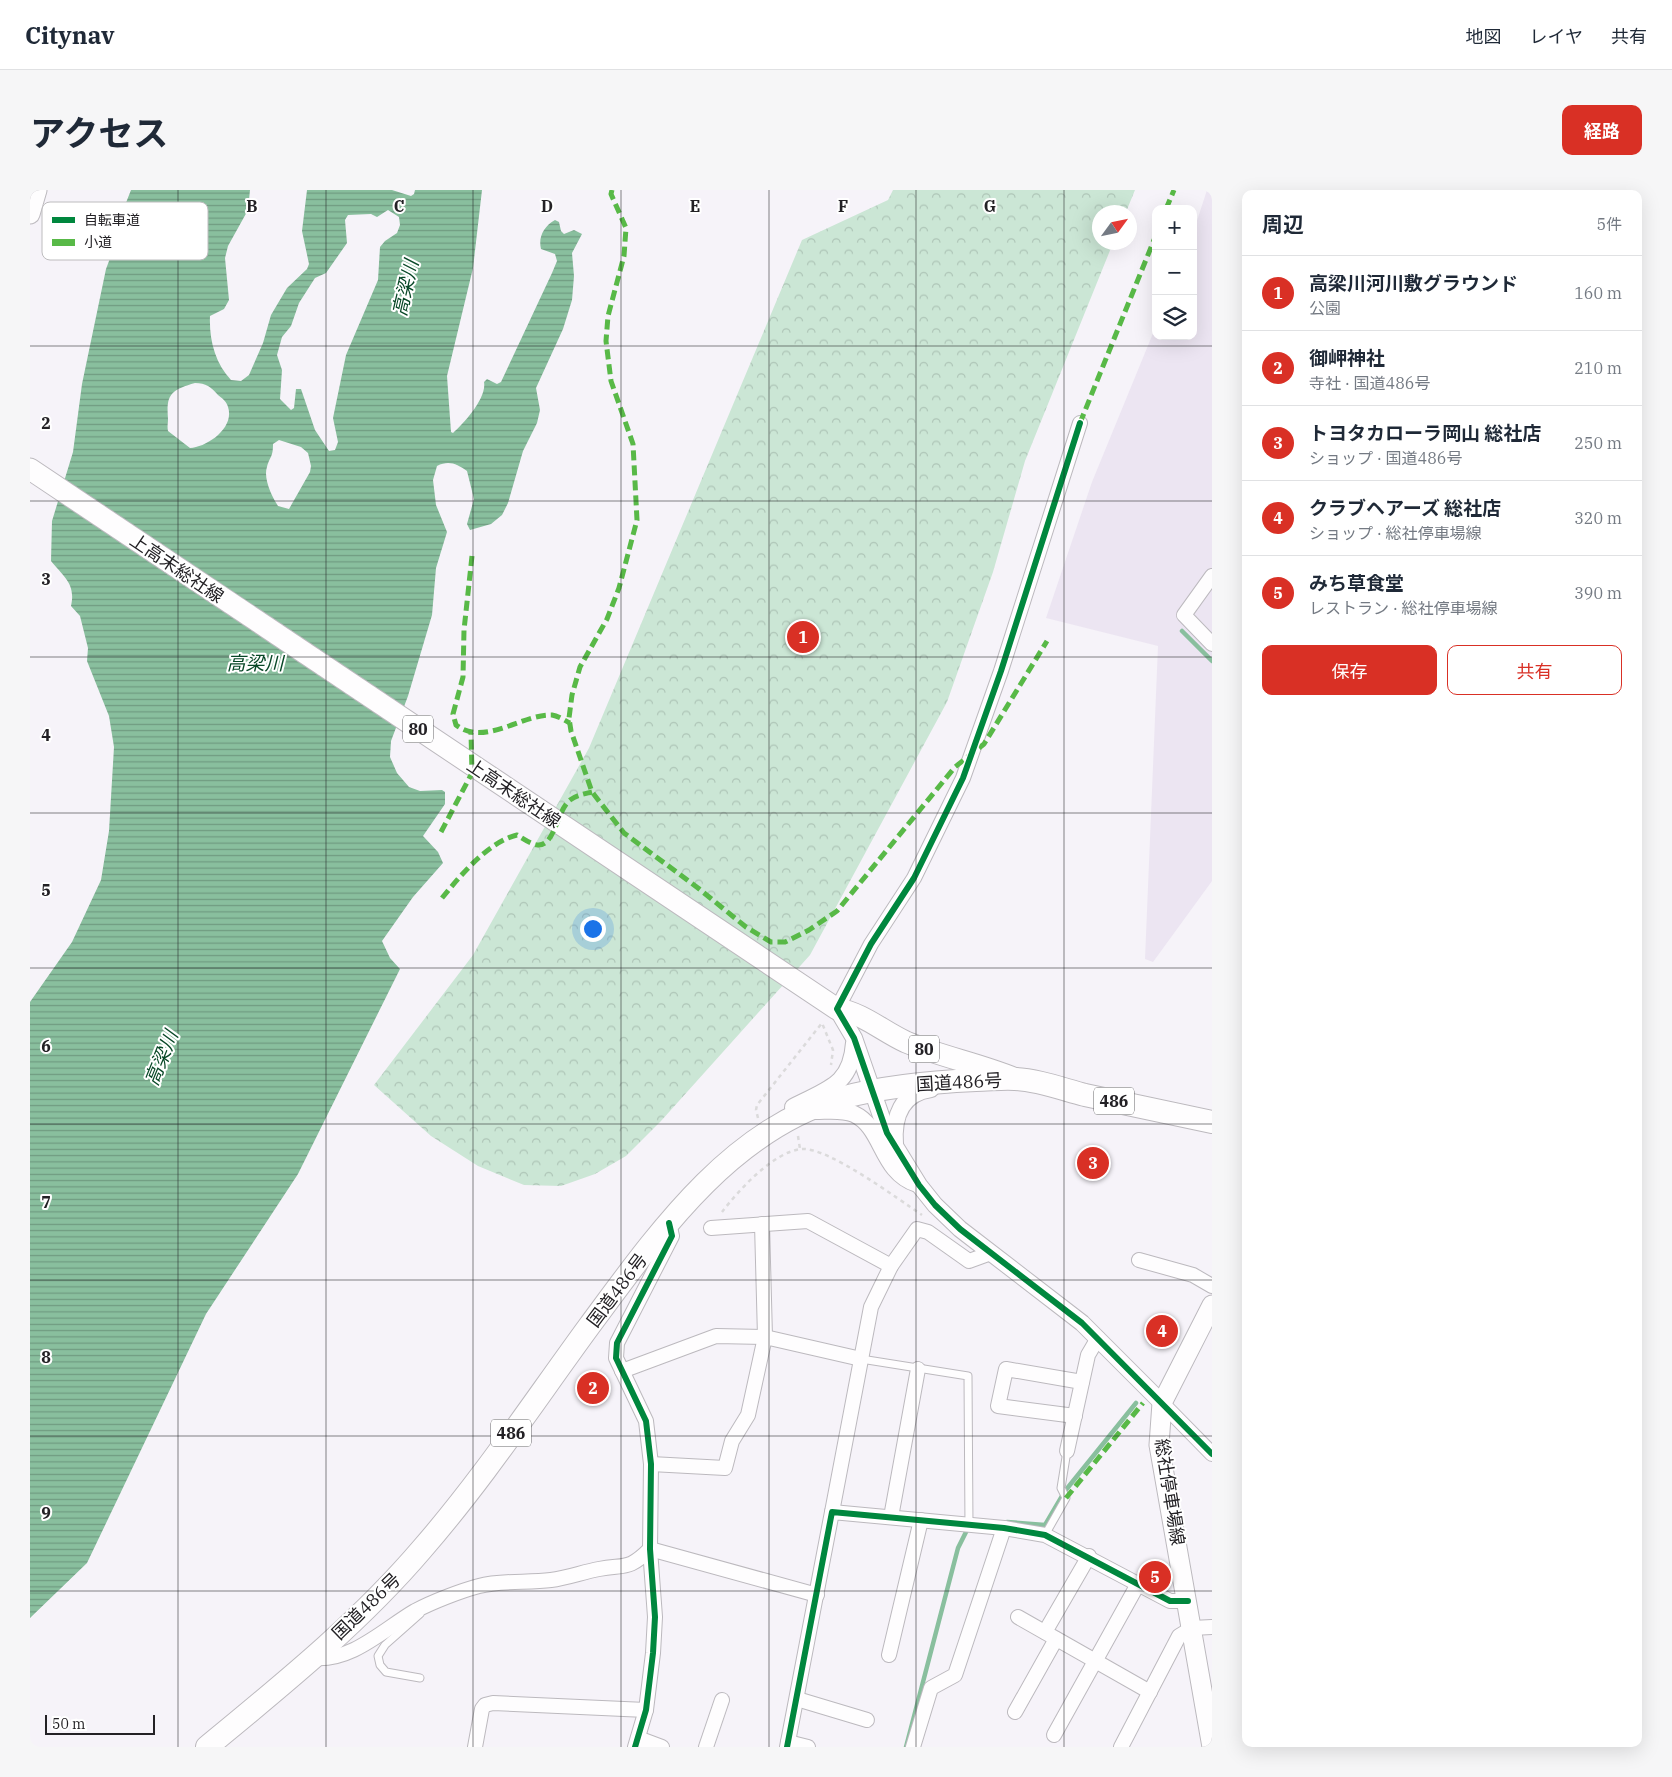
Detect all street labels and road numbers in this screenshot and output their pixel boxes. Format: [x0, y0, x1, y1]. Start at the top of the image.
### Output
street label: 上高末総社線 [126, 528, 228, 608]
road number: 80 [403, 716, 433, 742]
street label: 上高末総社線 [463, 753, 565, 833]
road number: 80 [909, 1036, 939, 1062]
street label: 国道486号 [915, 1068, 1003, 1096]
road number: 486 [1094, 1088, 1134, 1114]
street label: 国道486号 [582, 1249, 652, 1331]
road number: 486 [491, 1420, 531, 1446]
street label: 総社停車場線 [1150, 1437, 1190, 1547]
street label: 国道486号 [327, 1568, 405, 1644]

